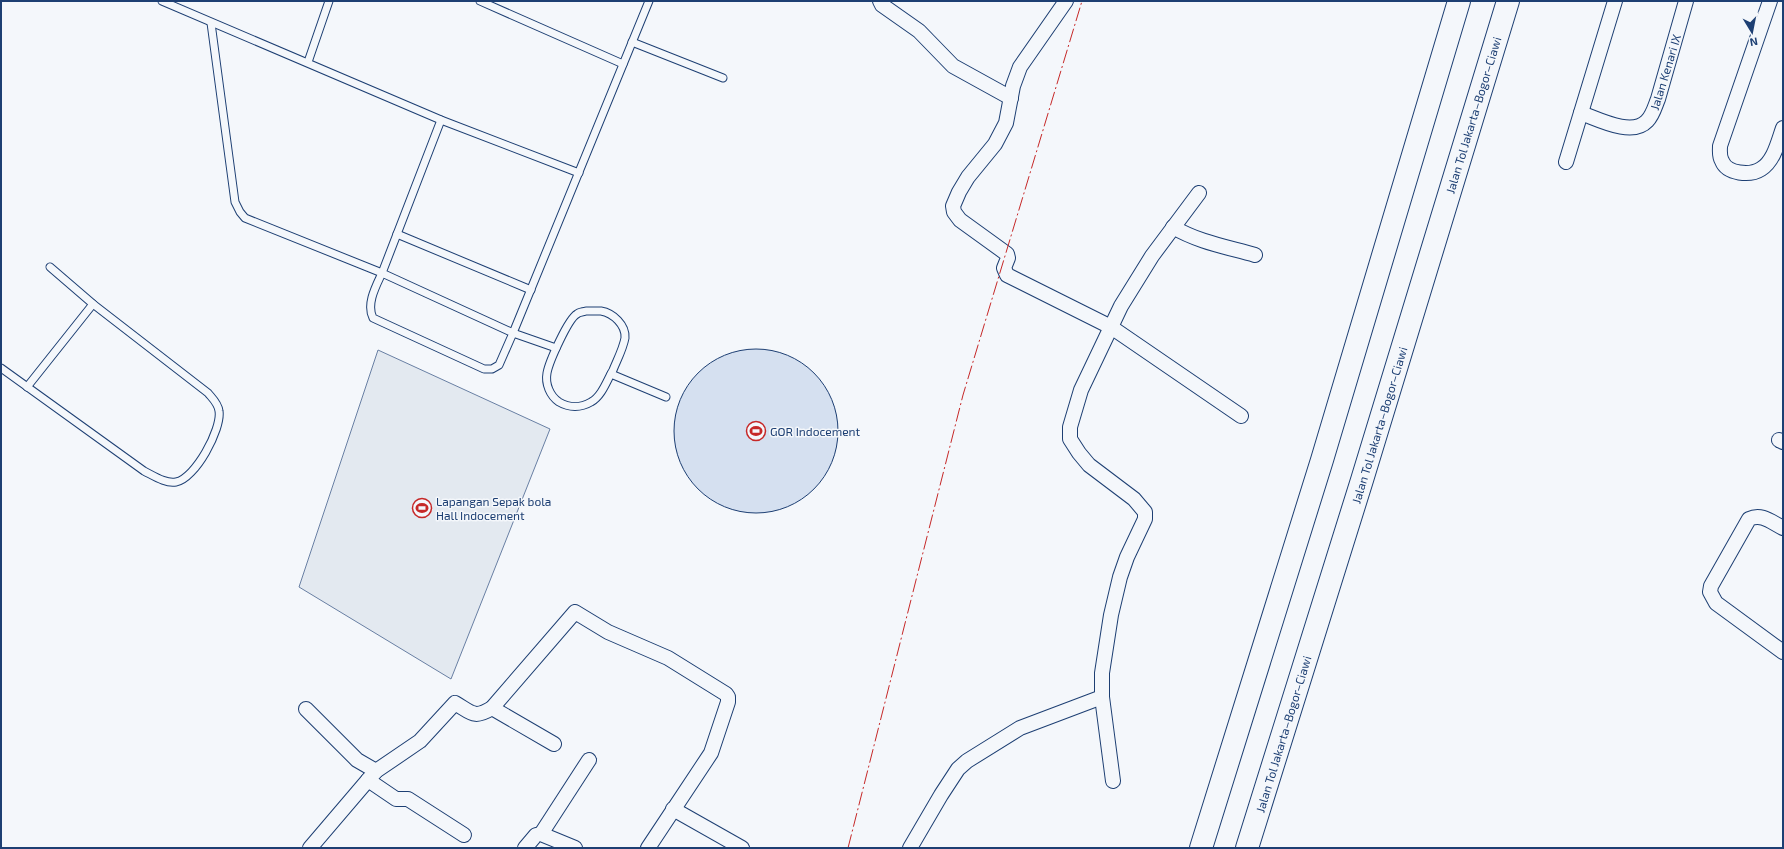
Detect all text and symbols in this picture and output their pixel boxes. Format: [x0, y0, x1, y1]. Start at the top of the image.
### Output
north arrow [1732, 12, 1772, 52]
street label: Jalan Kenari IX [1647, 32, 1683, 112]
street label: Jalan Tol Jakarta–Bogor–Ciawi [1442, 35, 1504, 195]
text: N [1749, 35, 1759, 49]
street label: Jalan Tol Jakarta–Bogor–Ciawi [1348, 345, 1410, 505]
sports icon: GOR Indocement [745, 420, 767, 442]
place label: GOR Indocement [770, 424, 861, 438]
place label: Lapangan Sepak bola Hall Indocement [436, 494, 551, 522]
sports icon: Lapangan Sepak bola Hall Indocement [411, 497, 433, 519]
street label: Jalan Tol Jakarta–Bogor–Ciawi [1252, 654, 1314, 814]

